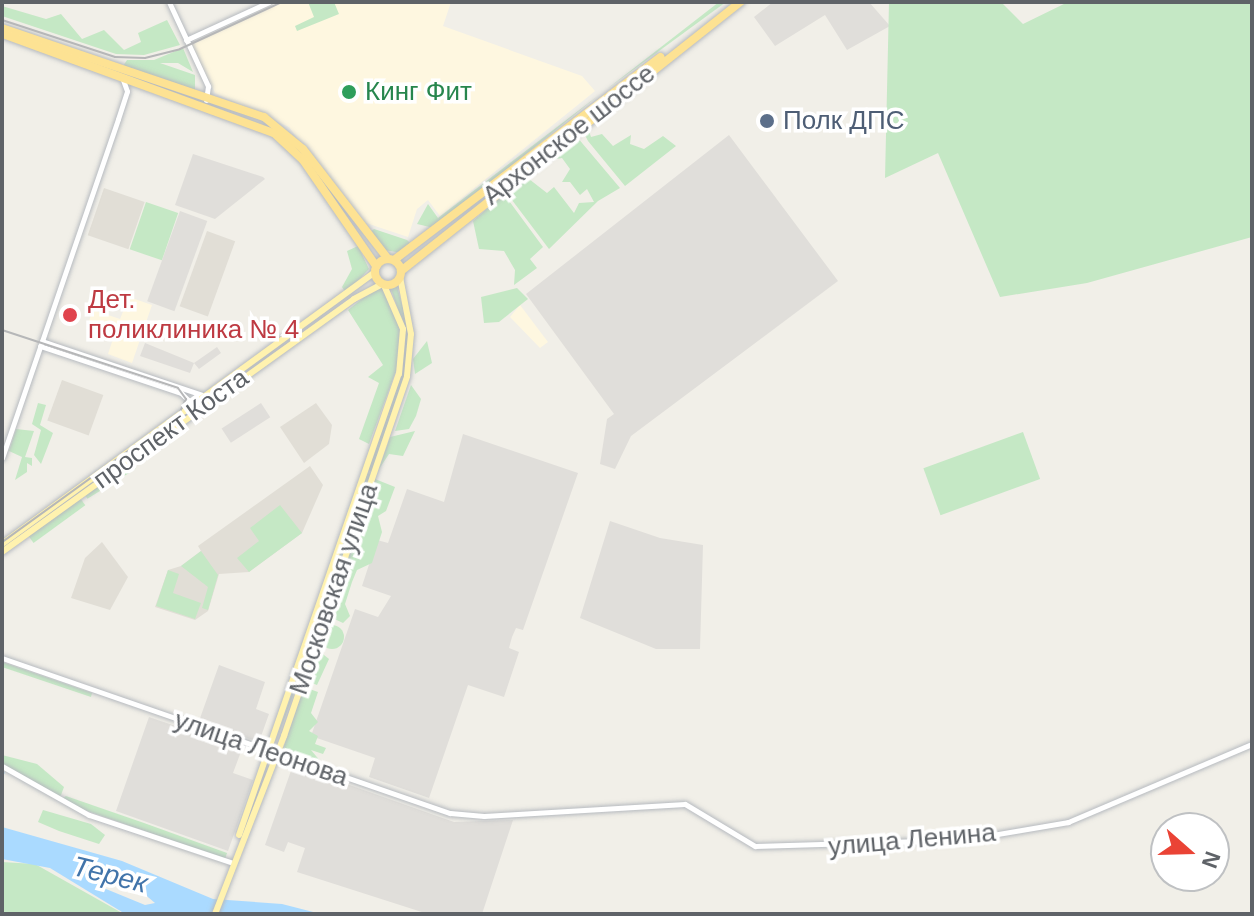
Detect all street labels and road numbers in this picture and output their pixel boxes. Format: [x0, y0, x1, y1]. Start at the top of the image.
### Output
street label: Архонское шоссе [477, 58, 661, 212]
street label: проспект Коста [87, 362, 255, 496]
street label: Московская улица [283, 479, 385, 699]
street label: улица Леонова [170, 705, 352, 793]
street label: улица Ленина [827, 817, 997, 863]

